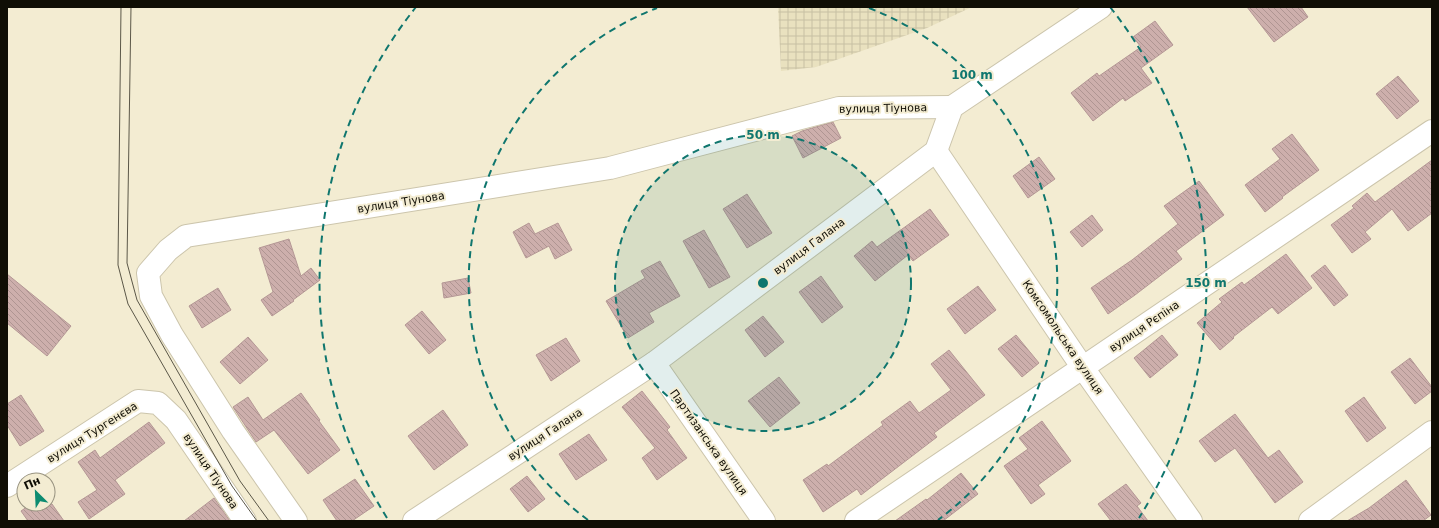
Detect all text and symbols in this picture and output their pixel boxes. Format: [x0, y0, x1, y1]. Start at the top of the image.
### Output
text: 100 m [951, 68, 993, 82]
street label: вулиця Тіунова [839, 101, 927, 116]
text: 50 m [746, 128, 780, 142]
street label: вулиця Тіунова [356, 189, 446, 216]
street label: вулиця Галана [771, 215, 848, 277]
centre of rings [756, 276, 770, 290]
text: 150 m [1185, 276, 1227, 290]
street label: Комсомольська вулиця [1019, 278, 1106, 397]
street label: вулиця Рєпіна [1107, 298, 1182, 355]
street label: Партизанська вулиця [667, 387, 750, 498]
street label: вулиця Тургенєва [45, 399, 140, 465]
street label: вулиця Галана [506, 406, 585, 463]
street label: вулиця Тіунова [181, 431, 241, 511]
north arrow [16, 472, 56, 512]
text: Пн [22, 474, 42, 493]

